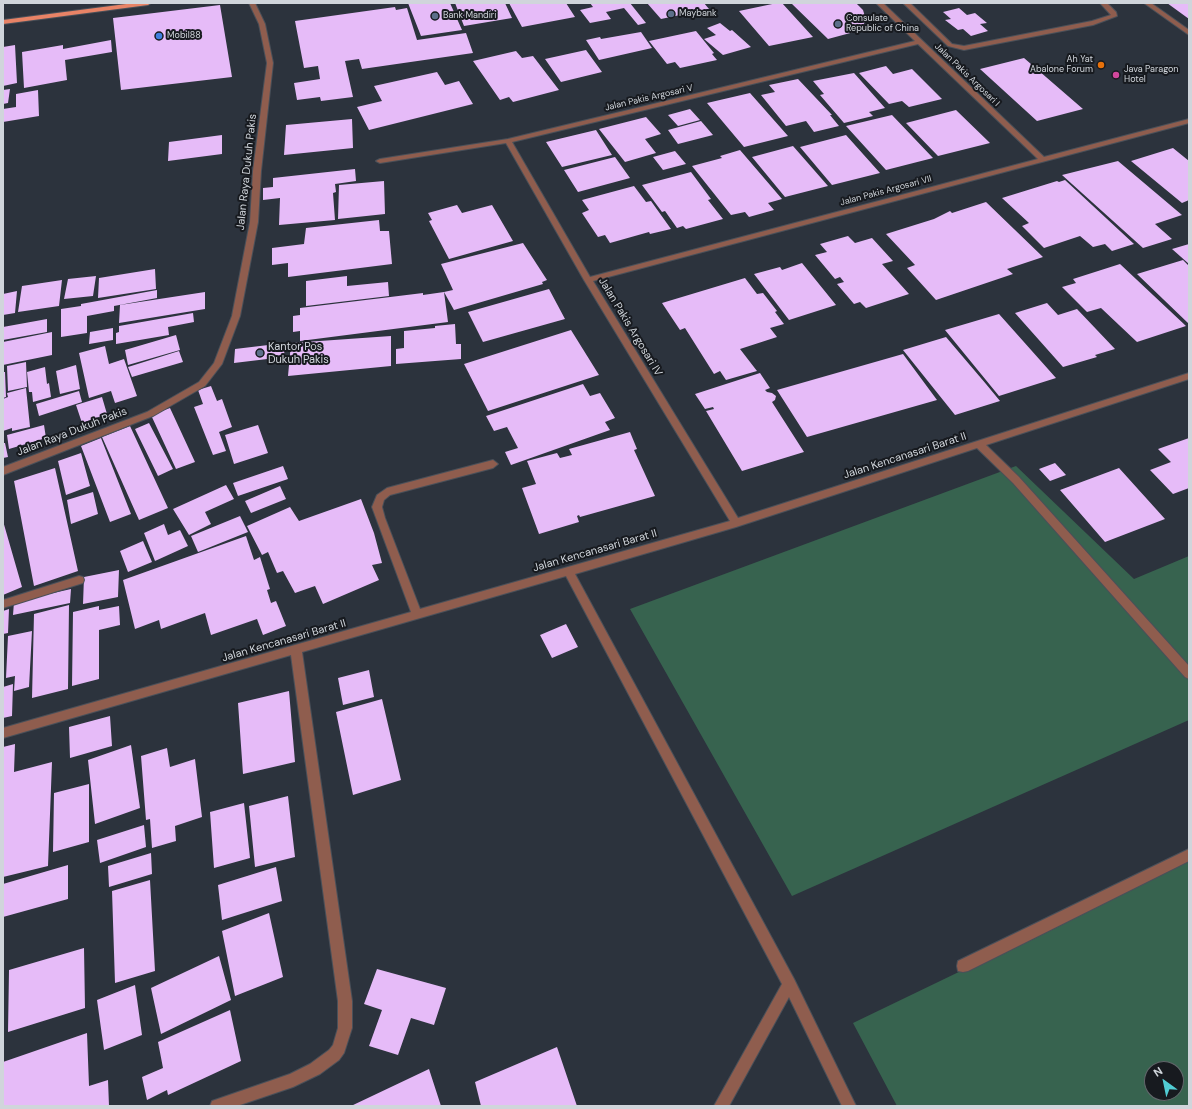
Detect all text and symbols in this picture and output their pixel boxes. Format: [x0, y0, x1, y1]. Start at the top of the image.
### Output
marker: Maybank [666, 9, 676, 19]
place label: Maybank [679, 9, 717, 19]
marker: Bank Mandiri [430, 11, 440, 21]
place label: Bank Mandiri [443, 11, 496, 21]
place label: Consulate Republic of China [846, 14, 919, 35]
marker: Consulate Republic of China [833, 19, 843, 29]
marker: Mobil88 [154, 31, 164, 41]
place label: Mobil88 [167, 31, 201, 41]
street label: Jalan Pakis Argosari I [932, 41, 1002, 109]
place label: Ah Yat Abalone Forum [1030, 55, 1093, 76]
marker: Ah Yat Abalone Forum [1096, 60, 1106, 70]
place label: Java Paragon Hotel [1124, 65, 1179, 86]
marker: Java Paragon Hotel [1111, 70, 1121, 80]
street label: Jalan Pakis Argosari V [604, 83, 694, 113]
street label: Jalan Raya Dukuh Pakis [234, 113, 260, 231]
street label: Jalan Pakis Argosari VII [839, 174, 933, 208]
street label: Jalan Pakis Argosari IV [595, 275, 665, 379]
place label: Kantor Pos Dukuh Pakis [268, 340, 329, 366]
marker: Kantor Pos Dukuh Pakis [255, 348, 265, 358]
street label: Jalan Raya Dukuh Pakis [15, 405, 129, 459]
street label: Jalan Kencanasari Barat II [842, 430, 968, 482]
street label: Jalan Kencanasari Barat II [531, 527, 659, 575]
street label: Jalan Kencanasari Barat II [220, 617, 348, 665]
north arrow [1144, 1061, 1184, 1101]
text: N [1151, 1064, 1165, 1080]

